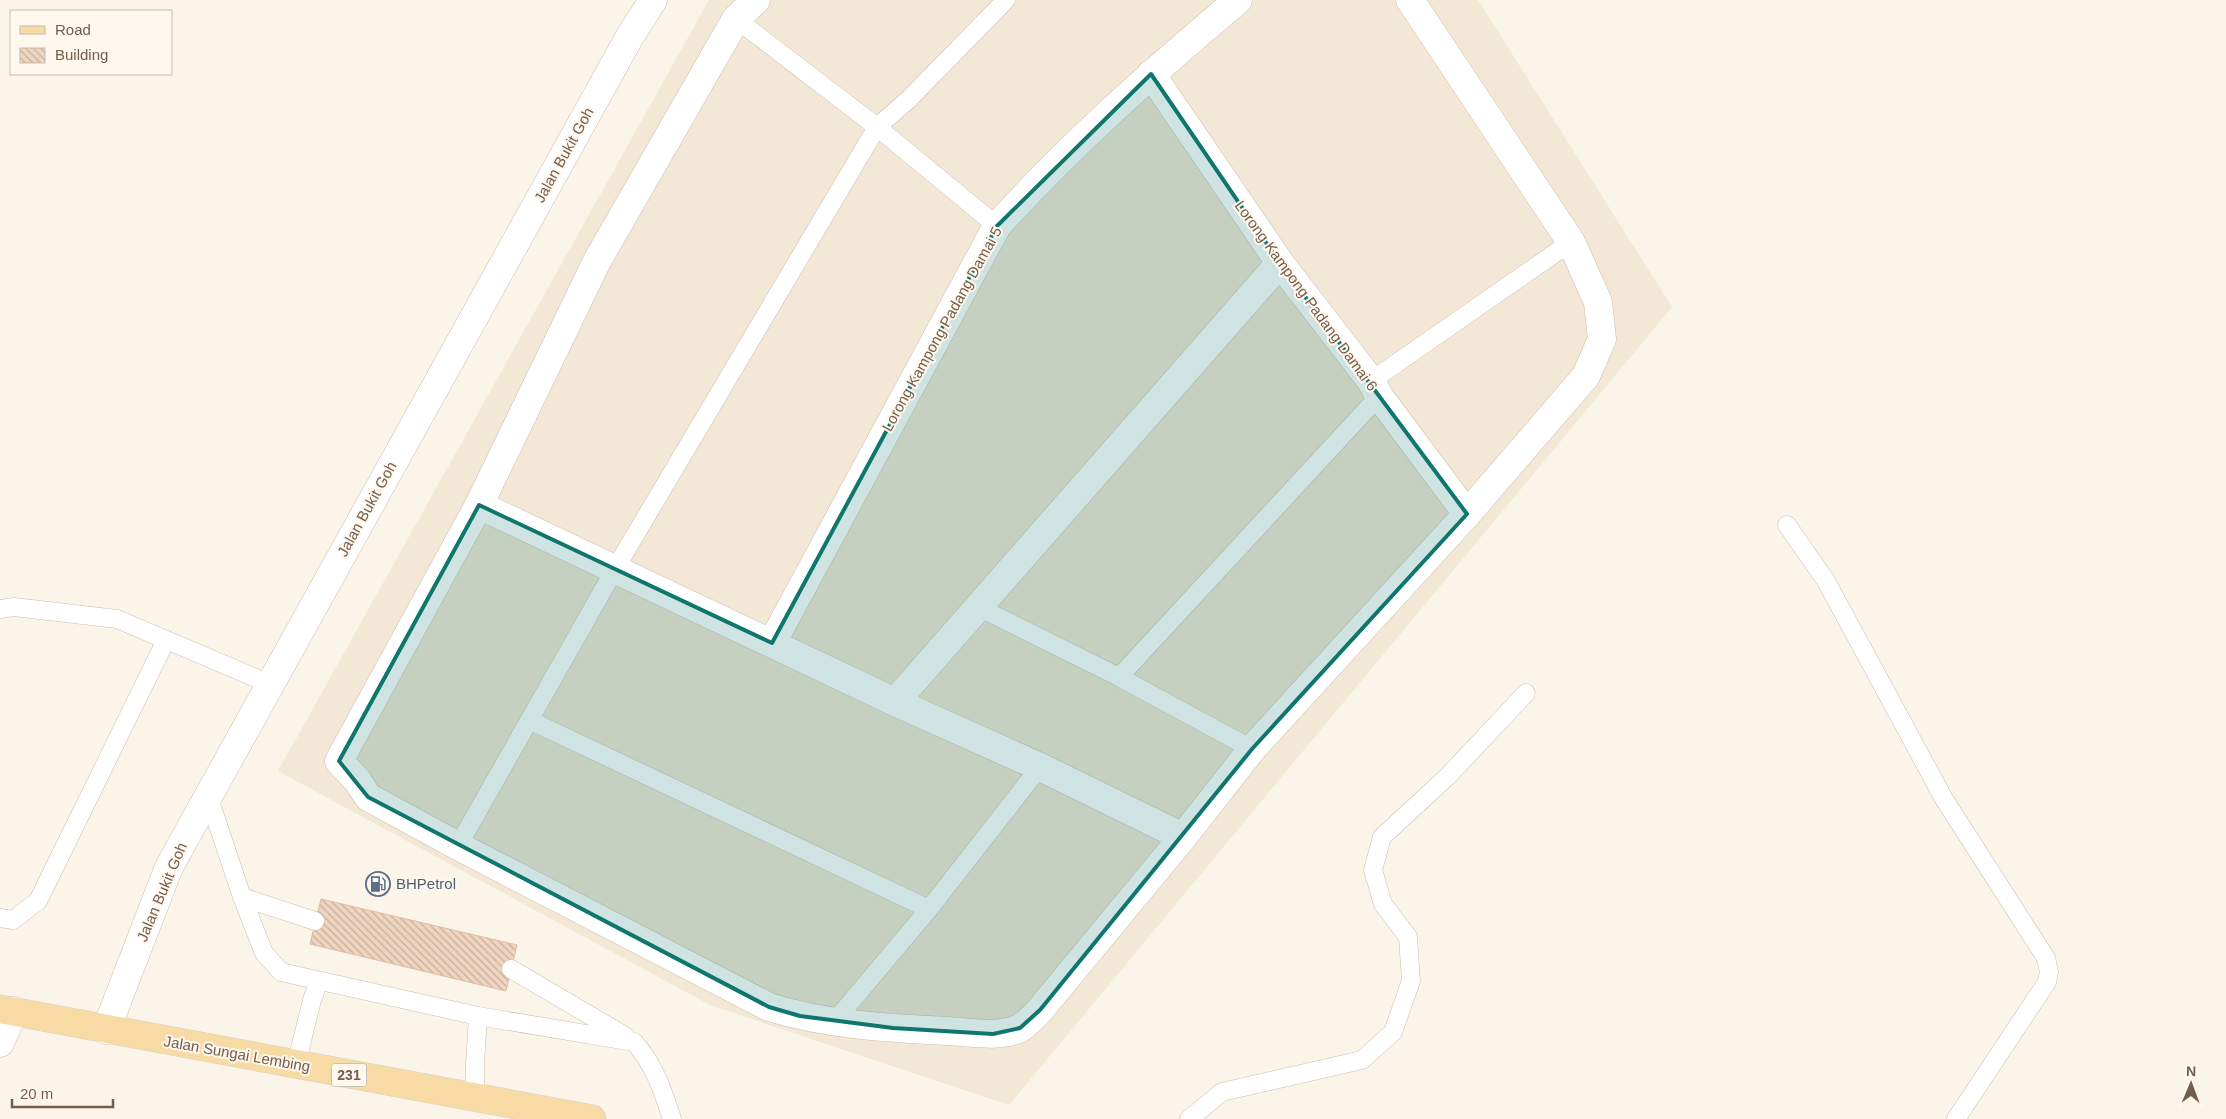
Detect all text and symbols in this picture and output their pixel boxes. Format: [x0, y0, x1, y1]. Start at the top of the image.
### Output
legend [10, 10, 172, 75]
text: Road [55, 21, 91, 38]
text: Building [55, 46, 108, 63]
street label: Jalan Bukit Goh [530, 104, 597, 205]
street label: Lorong Kampong Padang Damai 6 [1232, 197, 1381, 394]
street label: Lorong Kampong Padang Damai 5 [878, 224, 1005, 434]
street label: Jalan Bukit Goh [333, 458, 400, 559]
street label: Jalan Bukit Goh [133, 840, 190, 944]
fuel station icon: BHPetrol [365, 871, 391, 897]
place label: BHPetrol [396, 875, 456, 892]
street label: Jalan Sungai Lembing [163, 1032, 312, 1075]
north arrow [2166, 1059, 2216, 1109]
text: N [2186, 1063, 2196, 1079]
road number: 231 [332, 1064, 366, 1086]
scale bar [12, 1076, 114, 1108]
text: 20 m [20, 1085, 53, 1102]

